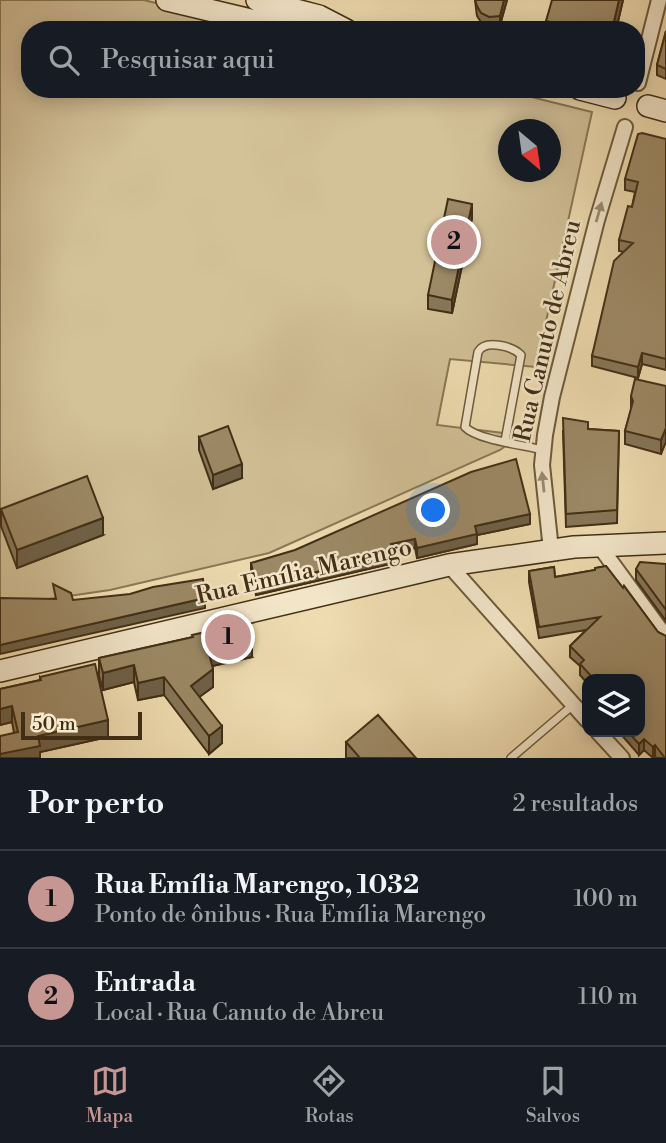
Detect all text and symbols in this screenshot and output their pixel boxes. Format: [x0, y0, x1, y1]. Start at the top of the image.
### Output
search box [21, 21, 645, 98]
icon: search [45, 41, 83, 79]
text: Pesquisar aqui [101, 44, 275, 76]
north arrow [498, 119, 561, 182]
one-way arrow [595, 201, 605, 222]
pin: 2 [431, 216, 477, 268]
street label: Rua Canuto de Abreu [508, 217, 588, 445]
one-way arrow [538, 471, 549, 493]
your location [416, 493, 450, 527]
street label: Rua Emília Marengo [193, 533, 415, 611]
pin: 1 [205, 611, 251, 663]
map controls [582, 674, 645, 737]
button: layers [582, 674, 645, 737]
scale bar [21, 709, 142, 741]
text: 50 m [32, 712, 76, 736]
text: Por perto [28, 785, 164, 823]
text: 2 resultados [513, 790, 638, 818]
text: Rua Emília Marengo, 1032 [95, 869, 419, 901]
text: 1 [45, 885, 57, 913]
text: 100 m [573, 885, 638, 913]
text: Ponto de ônibus · Rua Emília Marengo [95, 901, 486, 929]
text: Entrada [95, 967, 196, 999]
text: 2 [44, 983, 58, 1011]
text: 110 m [578, 983, 638, 1011]
text: Local · Rua Canuto de Abreu [95, 999, 384, 1027]
tab: Mapa [86, 1062, 133, 1128]
tab: Rotas [305, 1062, 354, 1128]
tab: Salvos [526, 1062, 580, 1128]

